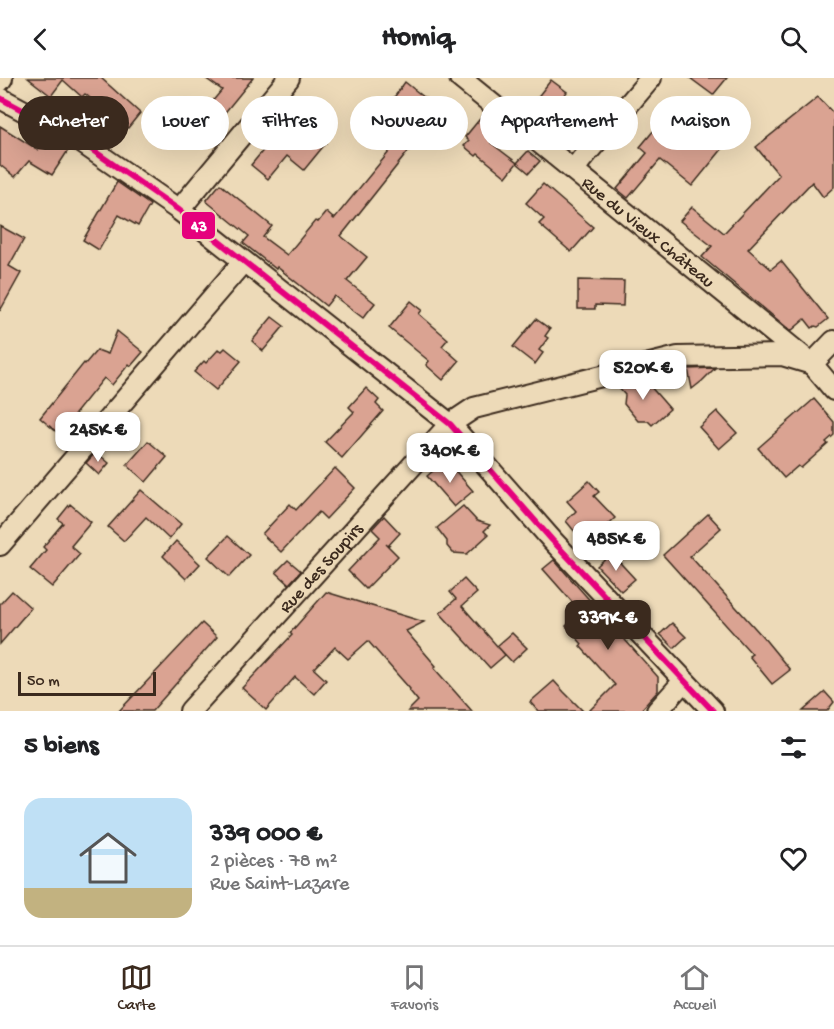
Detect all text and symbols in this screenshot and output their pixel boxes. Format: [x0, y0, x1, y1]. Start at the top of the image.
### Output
icon: back [24, 23, 57, 56]
text: Homiq [382, 23, 452, 55]
icon: search [777, 23, 810, 56]
chip: Acheter [18, 96, 129, 150]
chip: Louer [141, 96, 229, 150]
chip: Filtres [241, 96, 338, 150]
chip: Nouveau [350, 96, 468, 150]
chip: Appartement [480, 96, 638, 150]
chip: Maison [650, 96, 751, 150]
street label: Rue du Vieux Château [576, 173, 718, 294]
line badge: 43 [181, 211, 216, 240]
text: 43 [190, 219, 207, 238]
pin: 520K € [594, 350, 692, 401]
text: 520K € [613, 358, 673, 381]
pin: 245K € [49, 412, 147, 463]
text: 245K € [69, 420, 127, 443]
pin: 340K € [401, 433, 499, 484]
text: 340K € [421, 441, 479, 464]
street label: Rue des Soupirs [276, 519, 369, 618]
pin: 485K € [567, 521, 665, 572]
text: 485K € [587, 529, 645, 552]
pin: 339K € [559, 600, 657, 651]
text: 339K € [579, 608, 637, 631]
scale bar [18, 669, 156, 696]
text: 50 m [27, 673, 60, 692]
icon: filters [777, 731, 810, 764]
text: 5 biens [24, 732, 99, 763]
text: 339 000 € [210, 820, 322, 851]
icon: home [72, 822, 144, 894]
icon: heart [777, 842, 810, 875]
text: 2 pièces · 78 m² [210, 851, 338, 874]
text: Rue Saint-Lazare [210, 874, 349, 897]
tab: Carte [118, 961, 156, 1016]
tab: Favoris [391, 961, 438, 1016]
tab: Accueil [673, 961, 716, 1016]

